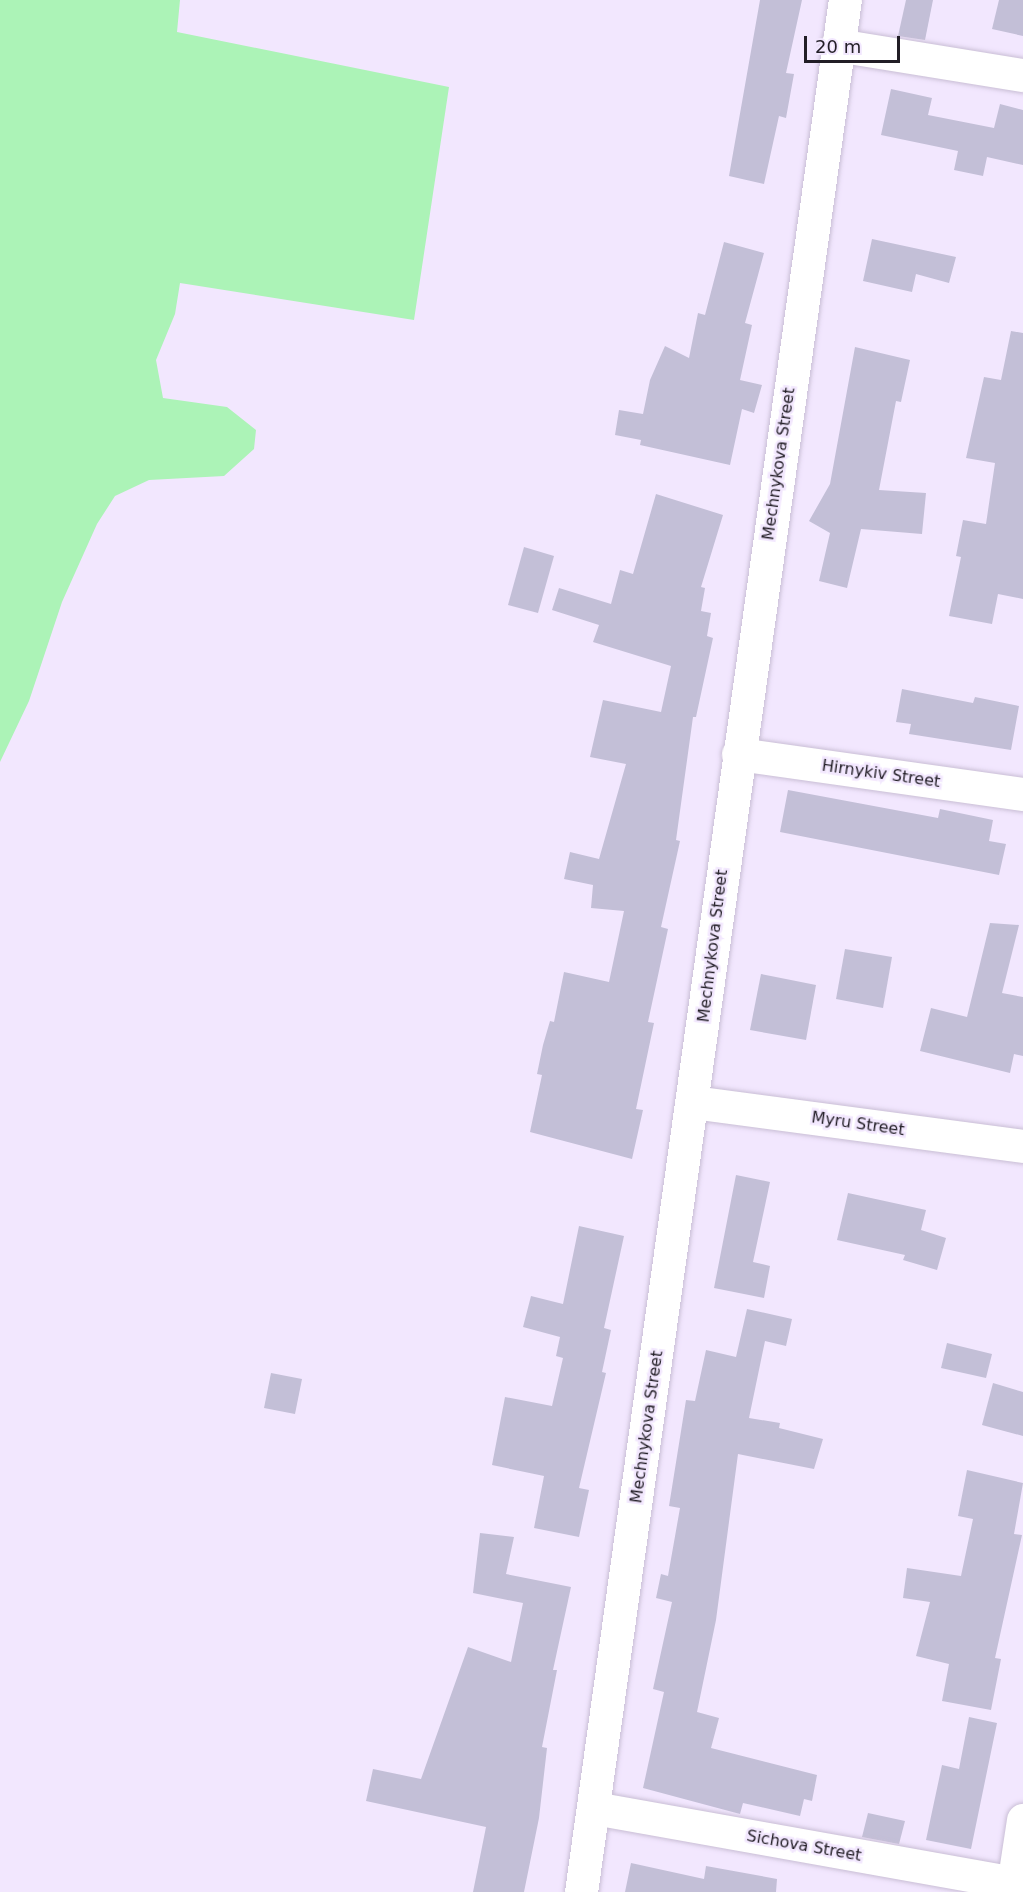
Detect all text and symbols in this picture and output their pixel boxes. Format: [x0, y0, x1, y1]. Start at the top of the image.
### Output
scale bar [807, 24, 903, 62]
text: 20 m [815, 36, 861, 57]
street label: Mechnykova Street [759, 387, 799, 541]
street label: Hirnykiv Street [821, 756, 941, 792]
street label: Mechnykova Street [694, 869, 732, 1023]
street label: Myru Street [810, 1108, 906, 1140]
street label: Mechnykova Street [627, 1350, 667, 1504]
street label: Sichova Street [745, 1826, 863, 1866]

